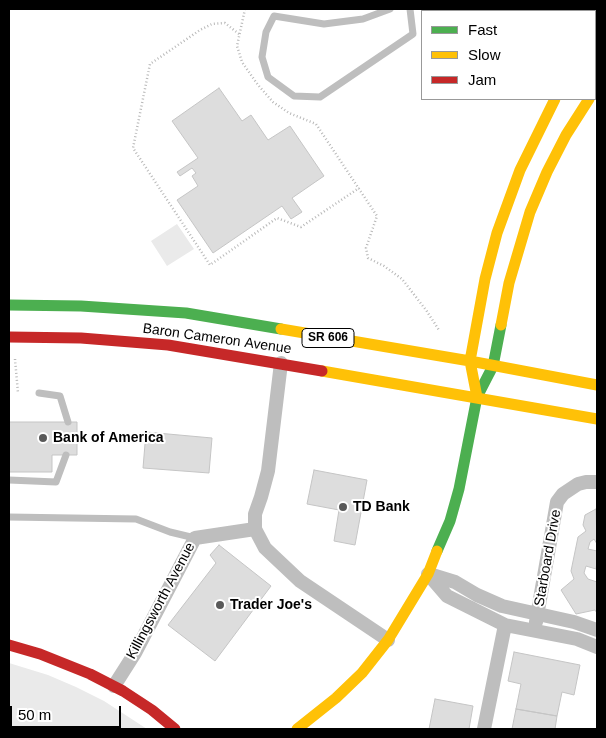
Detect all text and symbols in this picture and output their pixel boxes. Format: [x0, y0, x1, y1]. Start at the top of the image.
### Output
legend [421, 10, 596, 100]
text: Fast [468, 21, 497, 38]
text: Slow [468, 46, 501, 63]
text: Jam [468, 71, 496, 88]
street label: Baron Cameron Avenue [142, 320, 292, 358]
road number: SR 606 [302, 328, 354, 348]
place label: Bank of America [53, 430, 163, 446]
marker: Bank of America [37, 432, 49, 444]
place label: TD Bank [353, 499, 410, 515]
marker: TD Bank [337, 501, 349, 513]
street label: Starboard Drive [531, 508, 565, 608]
street label: Killingsworth Avenue [123, 540, 199, 662]
place label: Trader Joe's [230, 597, 312, 613]
marker: Trader Joe's [214, 599, 226, 611]
scale bar [12, 696, 124, 728]
text: 50 m [18, 706, 51, 723]

